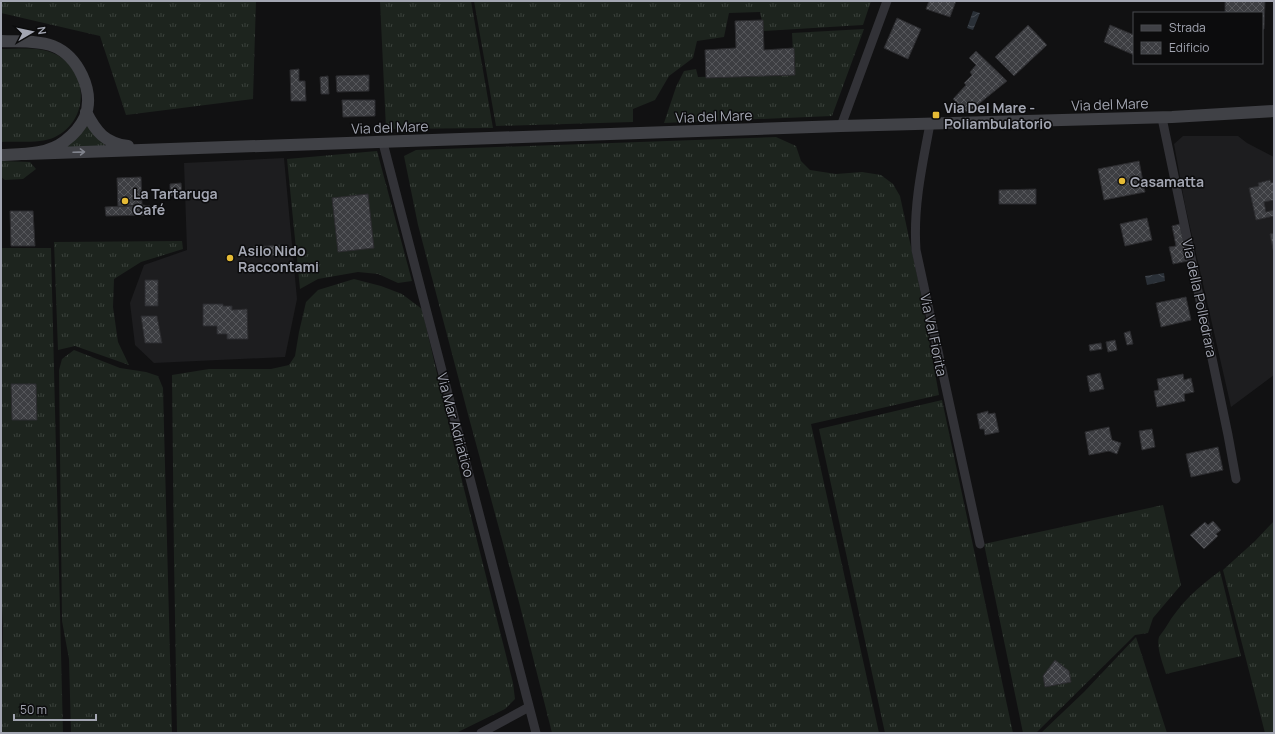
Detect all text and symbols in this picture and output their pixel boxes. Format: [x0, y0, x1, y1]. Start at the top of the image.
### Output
north arrow [12, 12, 52, 52]
legend [1133, 12, 1263, 64]
text: Strada [1169, 19, 1206, 36]
text: N [34, 25, 50, 36]
text: Edificio [1169, 39, 1209, 56]
street label: Via del Mare [1071, 93, 1149, 115]
place label: Via Del Mare - Poliambulatorio [944, 98, 1052, 133]
street label: Via del Mare [675, 105, 753, 127]
marker: Via Del Mare - Poliambulatorio [931, 110, 941, 120]
street label: Via del Mare [351, 116, 429, 138]
one-way arrow [72, 149, 85, 156]
place label: Casamatta [1130, 172, 1204, 191]
marker: Casamatta [1117, 176, 1127, 186]
place label: La Tartaruga Café [133, 184, 218, 219]
marker: La Tartaruga Café [120, 196, 130, 206]
street label: Via della Polledrara [1178, 237, 1222, 359]
place label: Asilo Nido Raccontami [238, 241, 319, 276]
marker: Asilo Nido Raccontami [225, 253, 235, 263]
street label: Via Val Fiorita [916, 292, 952, 378]
street label: Via Mar Adriatico [433, 371, 479, 479]
scale bar [14, 696, 96, 722]
text: 50 m [20, 701, 47, 718]

